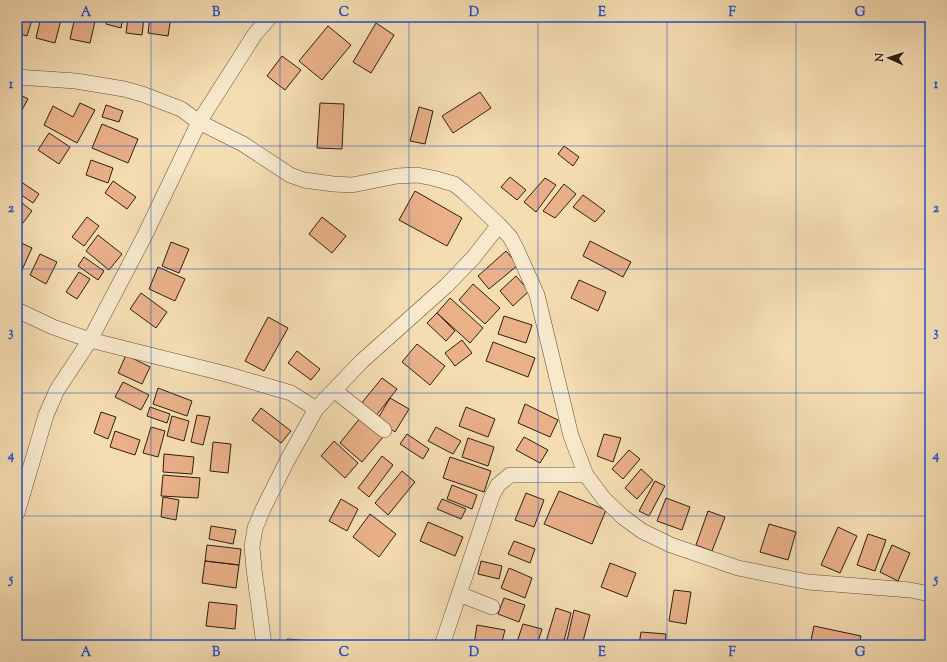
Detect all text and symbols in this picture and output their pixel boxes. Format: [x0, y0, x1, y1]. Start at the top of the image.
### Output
text: A [81, 4, 92, 22]
text: B [212, 4, 221, 22]
text: C [339, 4, 349, 22]
text: D [469, 4, 479, 22]
text: E [598, 4, 606, 22]
text: F [728, 4, 736, 22]
text: G [855, 4, 866, 22]
north arrow [869, 38, 909, 78]
text: N [872, 53, 888, 63]
text: 1 [9, 76, 14, 94]
text: 1 [934, 76, 939, 94]
text: 2 [8, 200, 15, 218]
text: 2 [933, 200, 940, 218]
text: 3 [8, 324, 14, 342]
text: 3 [933, 324, 939, 342]
text: 4 [7, 447, 15, 465]
text: 4 [932, 447, 940, 465]
text: 5 [8, 571, 14, 589]
text: 5 [933, 571, 939, 589]
text: A [81, 644, 92, 662]
text: B [212, 644, 221, 662]
text: C [339, 644, 349, 662]
text: D [469, 644, 479, 662]
text: E [598, 644, 606, 662]
text: F [728, 644, 736, 662]
text: G [855, 644, 866, 662]

